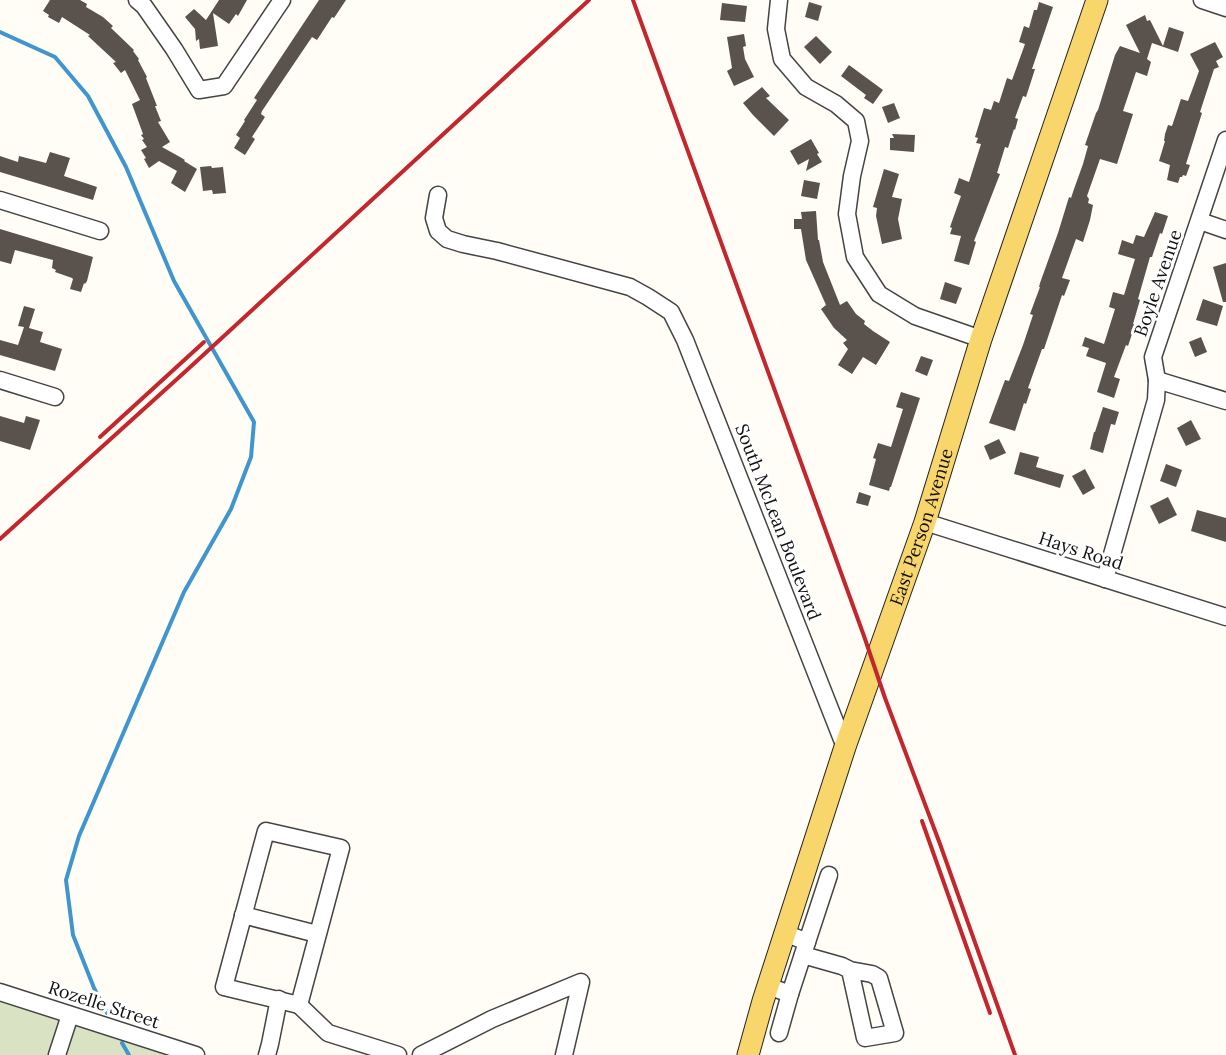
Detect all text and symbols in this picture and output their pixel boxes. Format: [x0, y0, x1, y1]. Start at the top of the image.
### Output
street label: Boyle Avenue [1129, 226, 1187, 339]
street label: South McLean Boulevard [730, 420, 827, 623]
street label: East Person Avenue [884, 445, 958, 609]
street label: Hays Road [1036, 526, 1126, 575]
street label: Rozelle Street [46, 976, 163, 1033]

